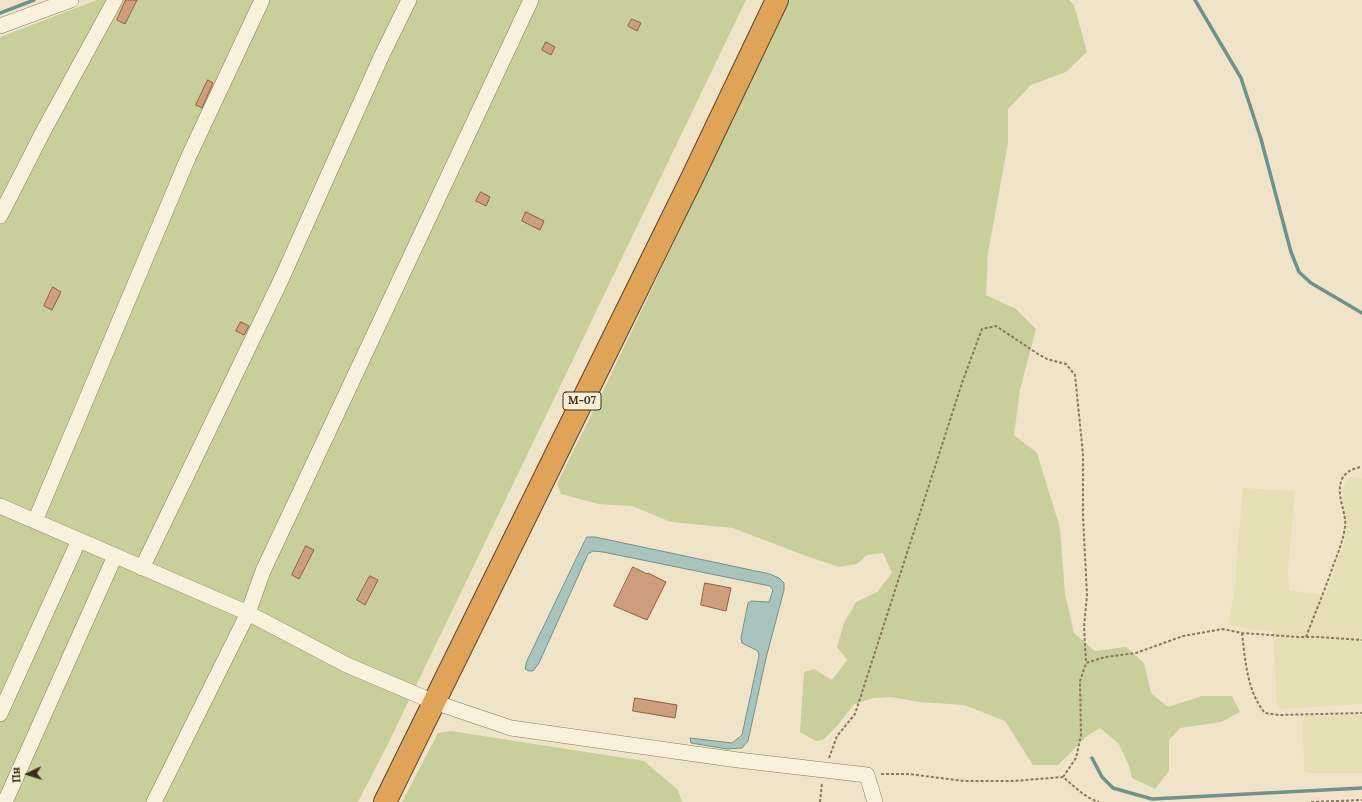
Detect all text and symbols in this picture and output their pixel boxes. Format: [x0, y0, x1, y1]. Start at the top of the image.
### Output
road number: М-07 [563, 392, 601, 410]
north arrow [8, 754, 48, 794]
text: Пн [8, 766, 24, 783]

